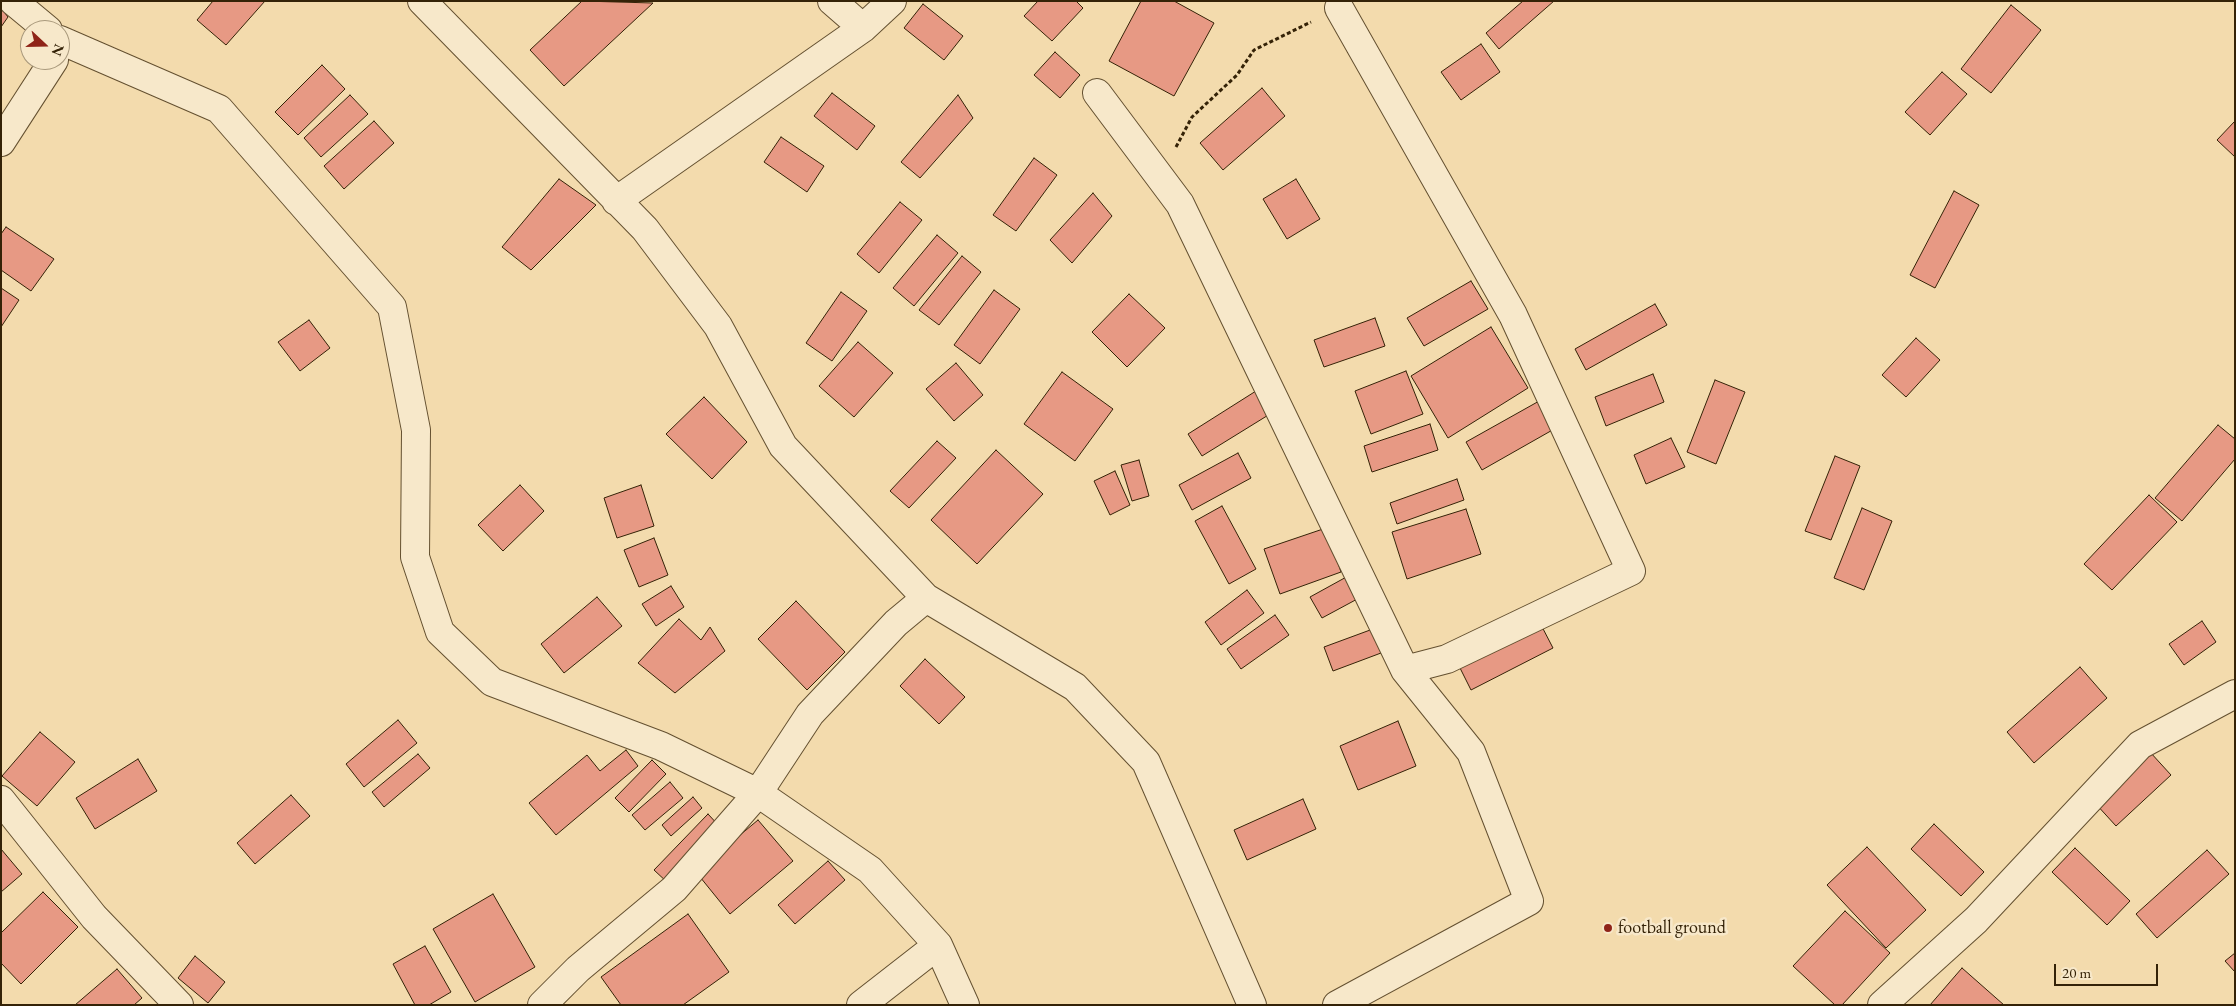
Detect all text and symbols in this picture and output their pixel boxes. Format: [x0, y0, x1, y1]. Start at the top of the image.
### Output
north arrow [20, 20, 70, 70]
text: N [48, 41, 69, 59]
place label: football ground [1618, 917, 1726, 939]
marker: football ground [1602, 922, 1614, 934]
scale bar [2056, 954, 2160, 986]
text: 20 m [2062, 963, 2091, 982]

